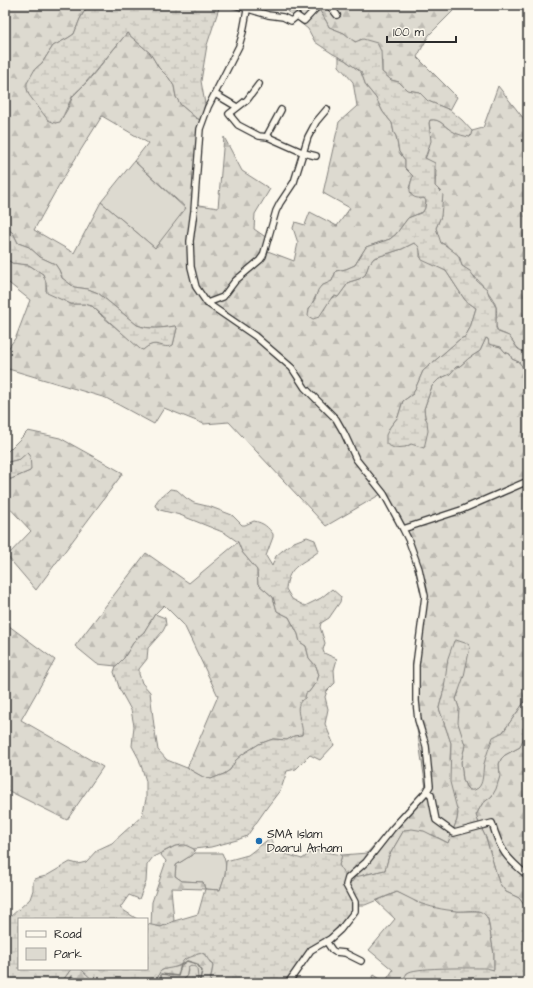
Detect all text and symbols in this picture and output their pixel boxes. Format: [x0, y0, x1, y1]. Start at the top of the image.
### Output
scale bar [387, 18, 456, 44]
text: 100 m [393, 24, 424, 41]
place label: SMA Islam Daarul Arham [267, 826, 343, 857]
marker: SMA Islam Daarul Arham [254, 836, 264, 846]
legend [18, 918, 148, 970]
text: Road [54, 926, 82, 943]
text: Park [54, 946, 82, 963]

